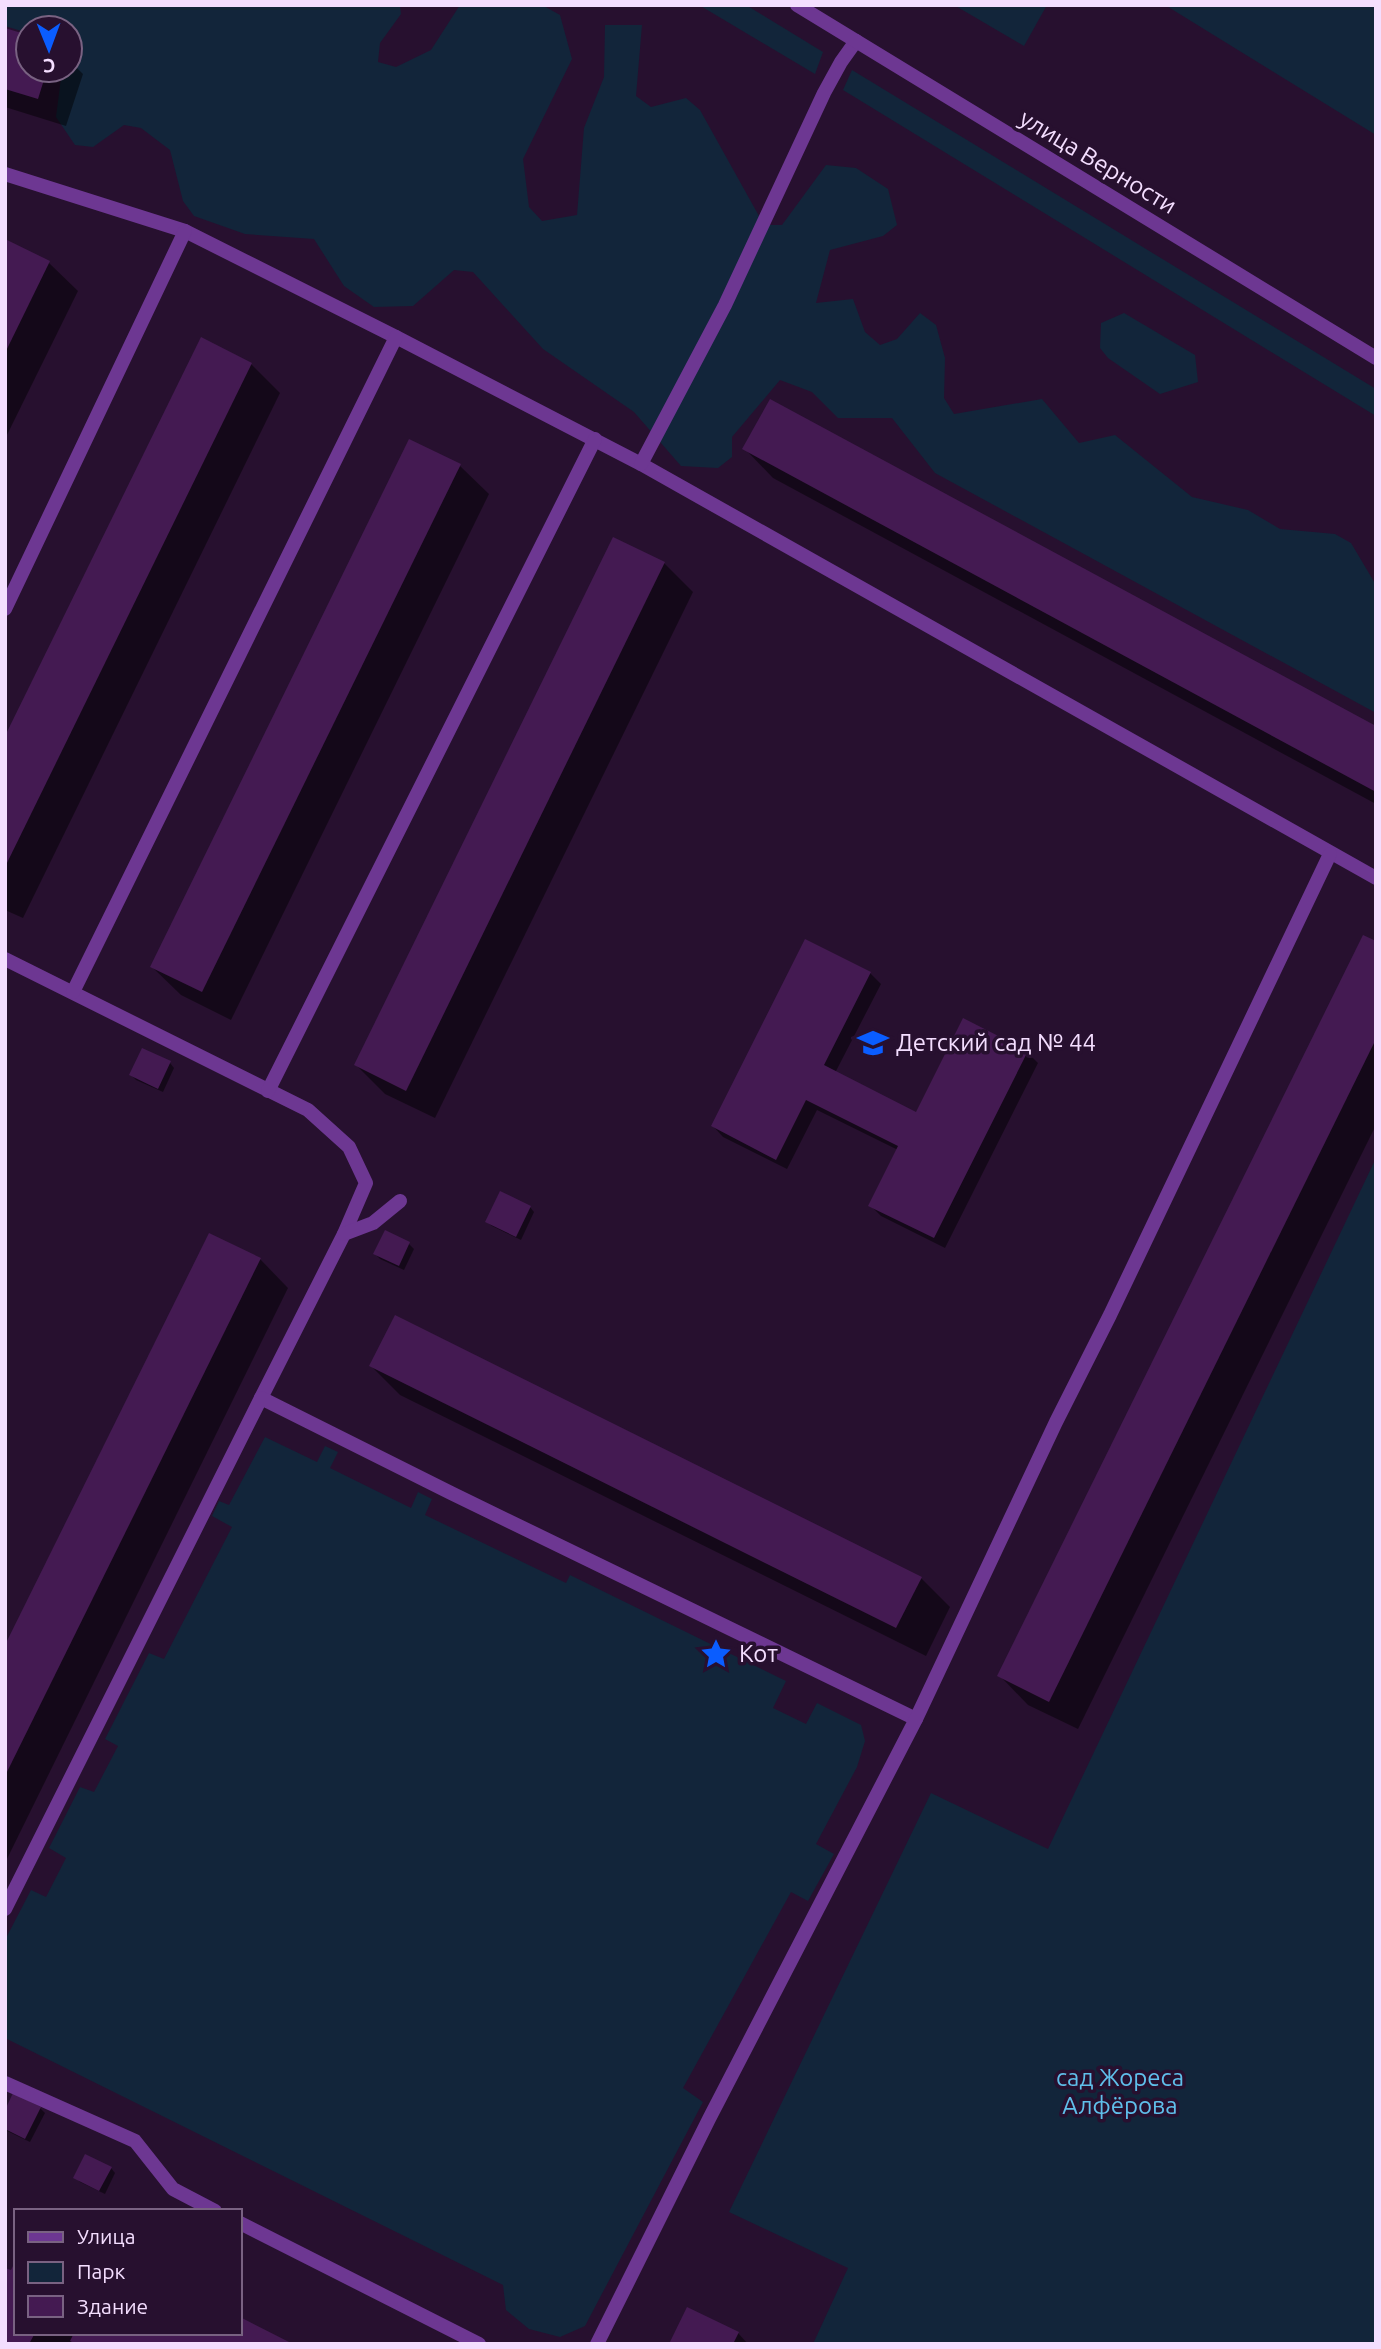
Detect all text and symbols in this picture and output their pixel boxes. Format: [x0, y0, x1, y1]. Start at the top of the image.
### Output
north arrow [14, 14, 84, 84]
text: С [43, 55, 56, 77]
street label: улица Верности [1015, 104, 1182, 219]
school or university icon: Детский сад № 44 [856, 1026, 890, 1060]
place label: Детский сад № 44 [896, 1029, 1096, 1056]
place icon: Кот [699, 1637, 733, 1671]
place label: Кот [739, 1640, 778, 1667]
park label: сад Жореса Алфёрова [1056, 2064, 1184, 2119]
legend [14, 2209, 242, 2335]
text: Улица [77, 2224, 135, 2248]
text: Парк [77, 2259, 126, 2283]
text: Здание [77, 2294, 148, 2318]

